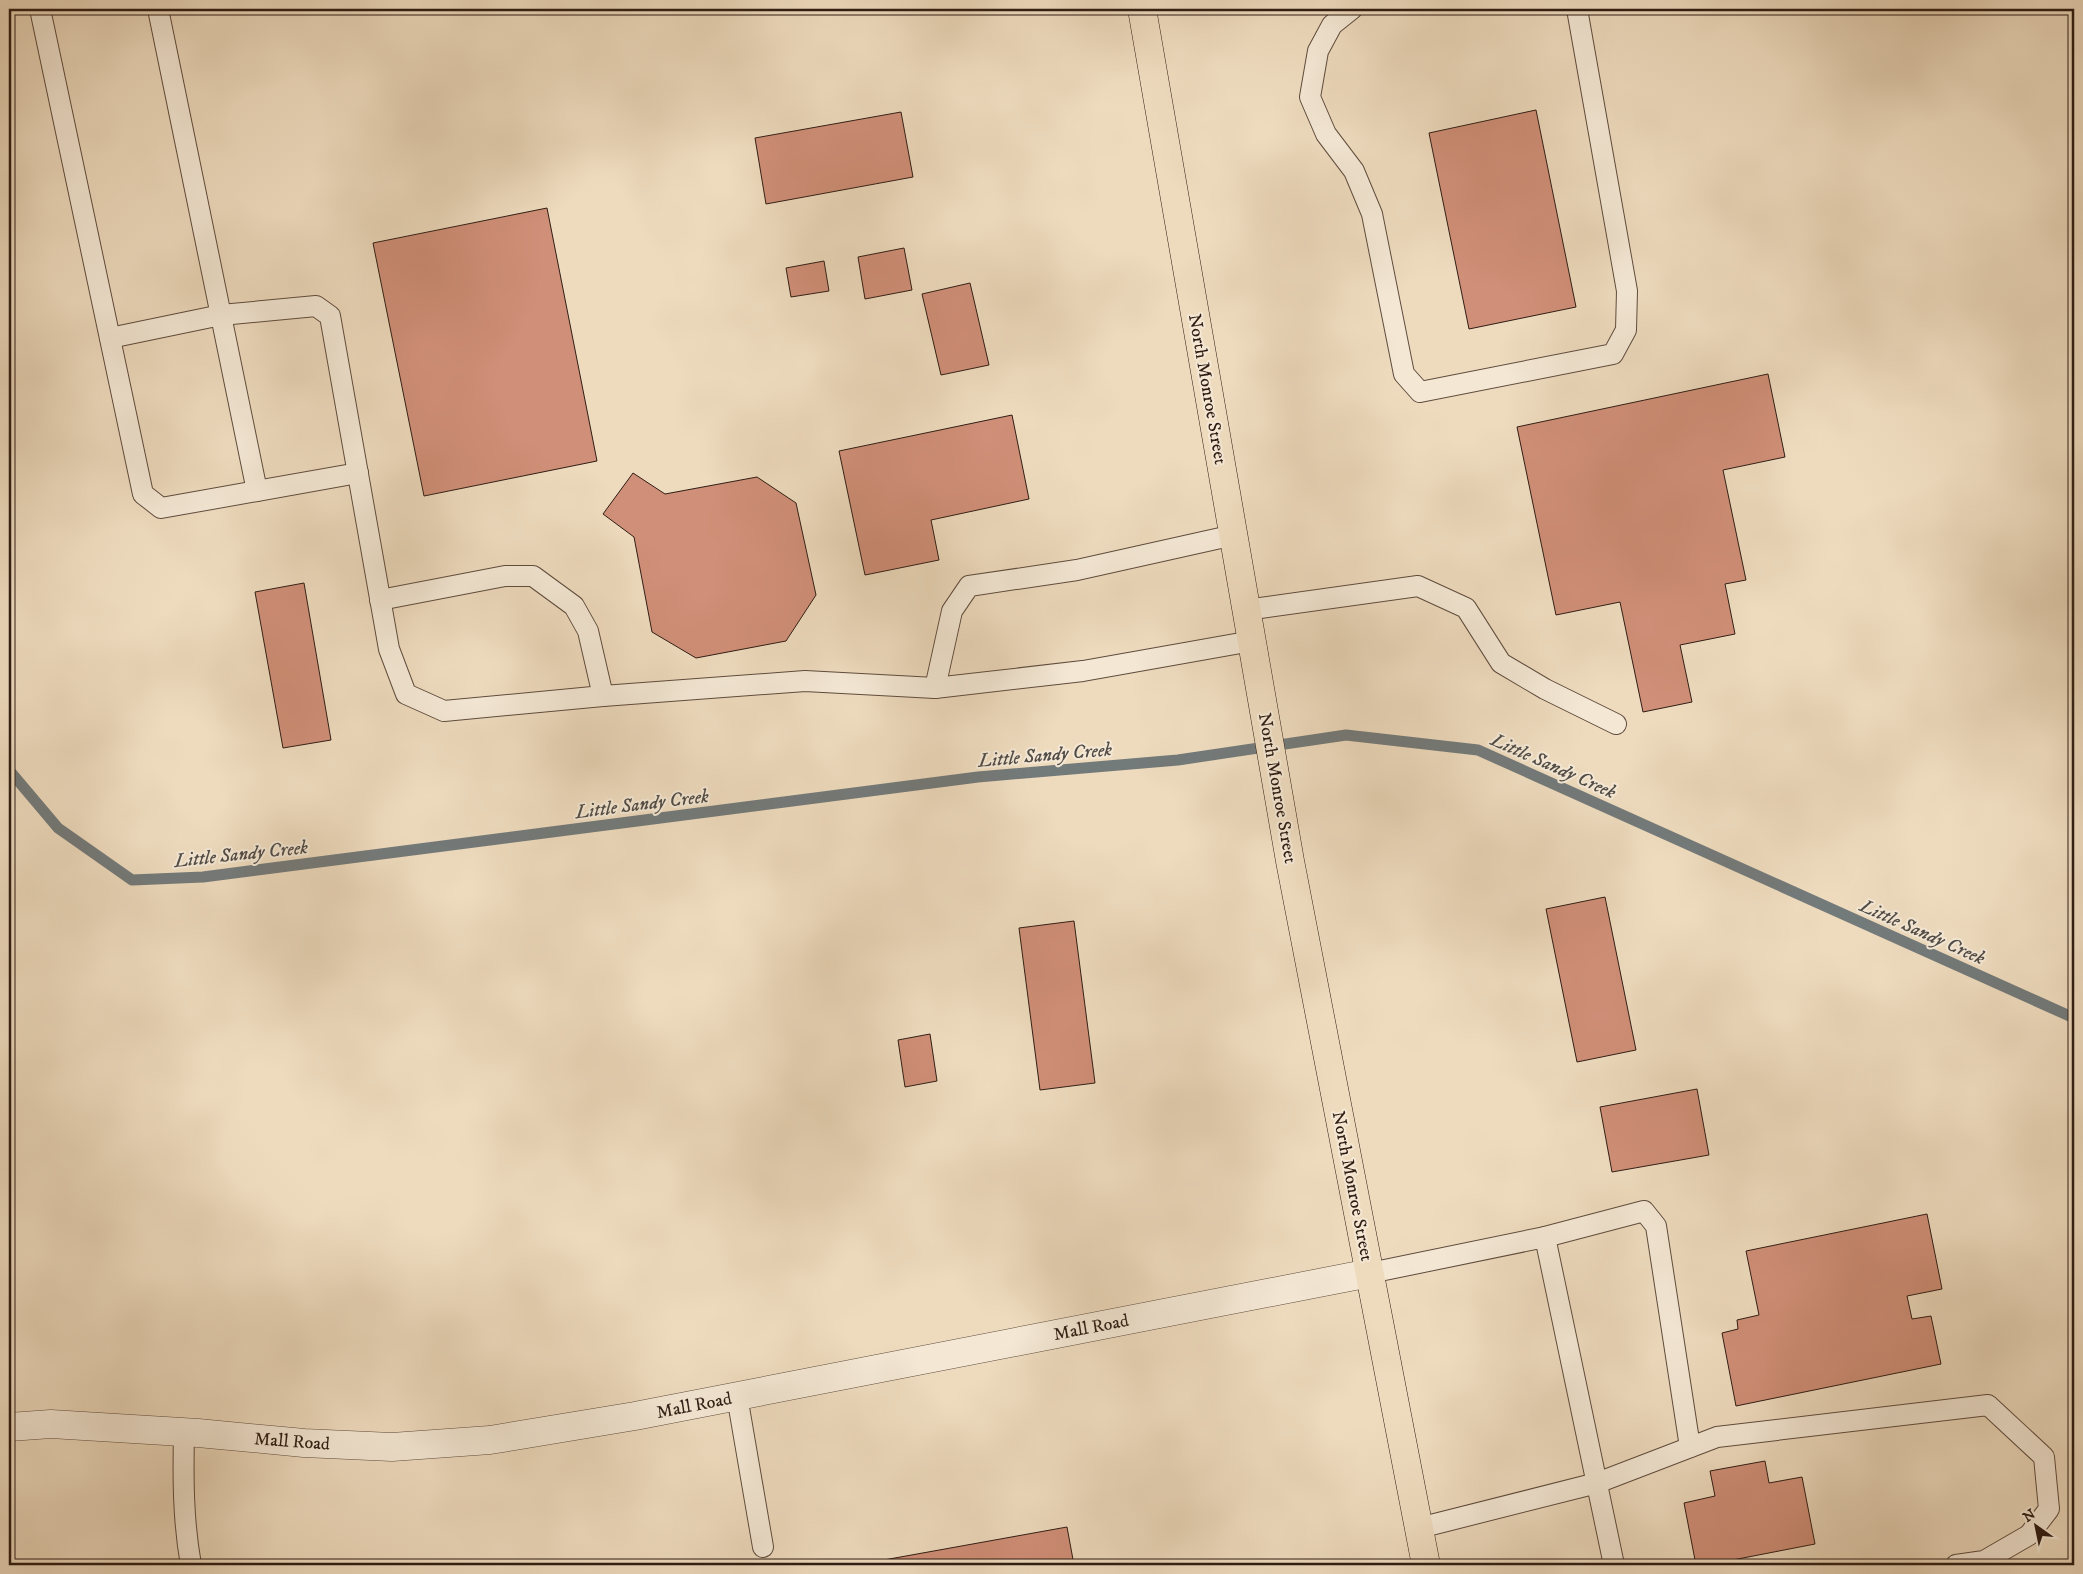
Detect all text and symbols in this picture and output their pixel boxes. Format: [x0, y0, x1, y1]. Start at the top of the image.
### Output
street label: North Monroe Street [1183, 312, 1231, 466]
street label: North Monroe Street [1253, 711, 1301, 865]
water label: Little Sandy Creek [1486, 728, 1619, 804]
water label: Little Sandy Creek [976, 738, 1113, 773]
water label: Little Sandy Creek [573, 785, 710, 824]
water label: Little Sandy Creek [172, 836, 309, 873]
water label: Little Sandy Creek [1855, 894, 1988, 970]
street label: North Monroe Street [1327, 1109, 1377, 1263]
street label: Mall Road [1052, 1310, 1131, 1346]
street label: Mall Road [655, 1388, 734, 1424]
street label: Mall Road [253, 1428, 331, 1456]
north arrow [2010, 1502, 2060, 1552]
text: N [2020, 1505, 2040, 1527]

